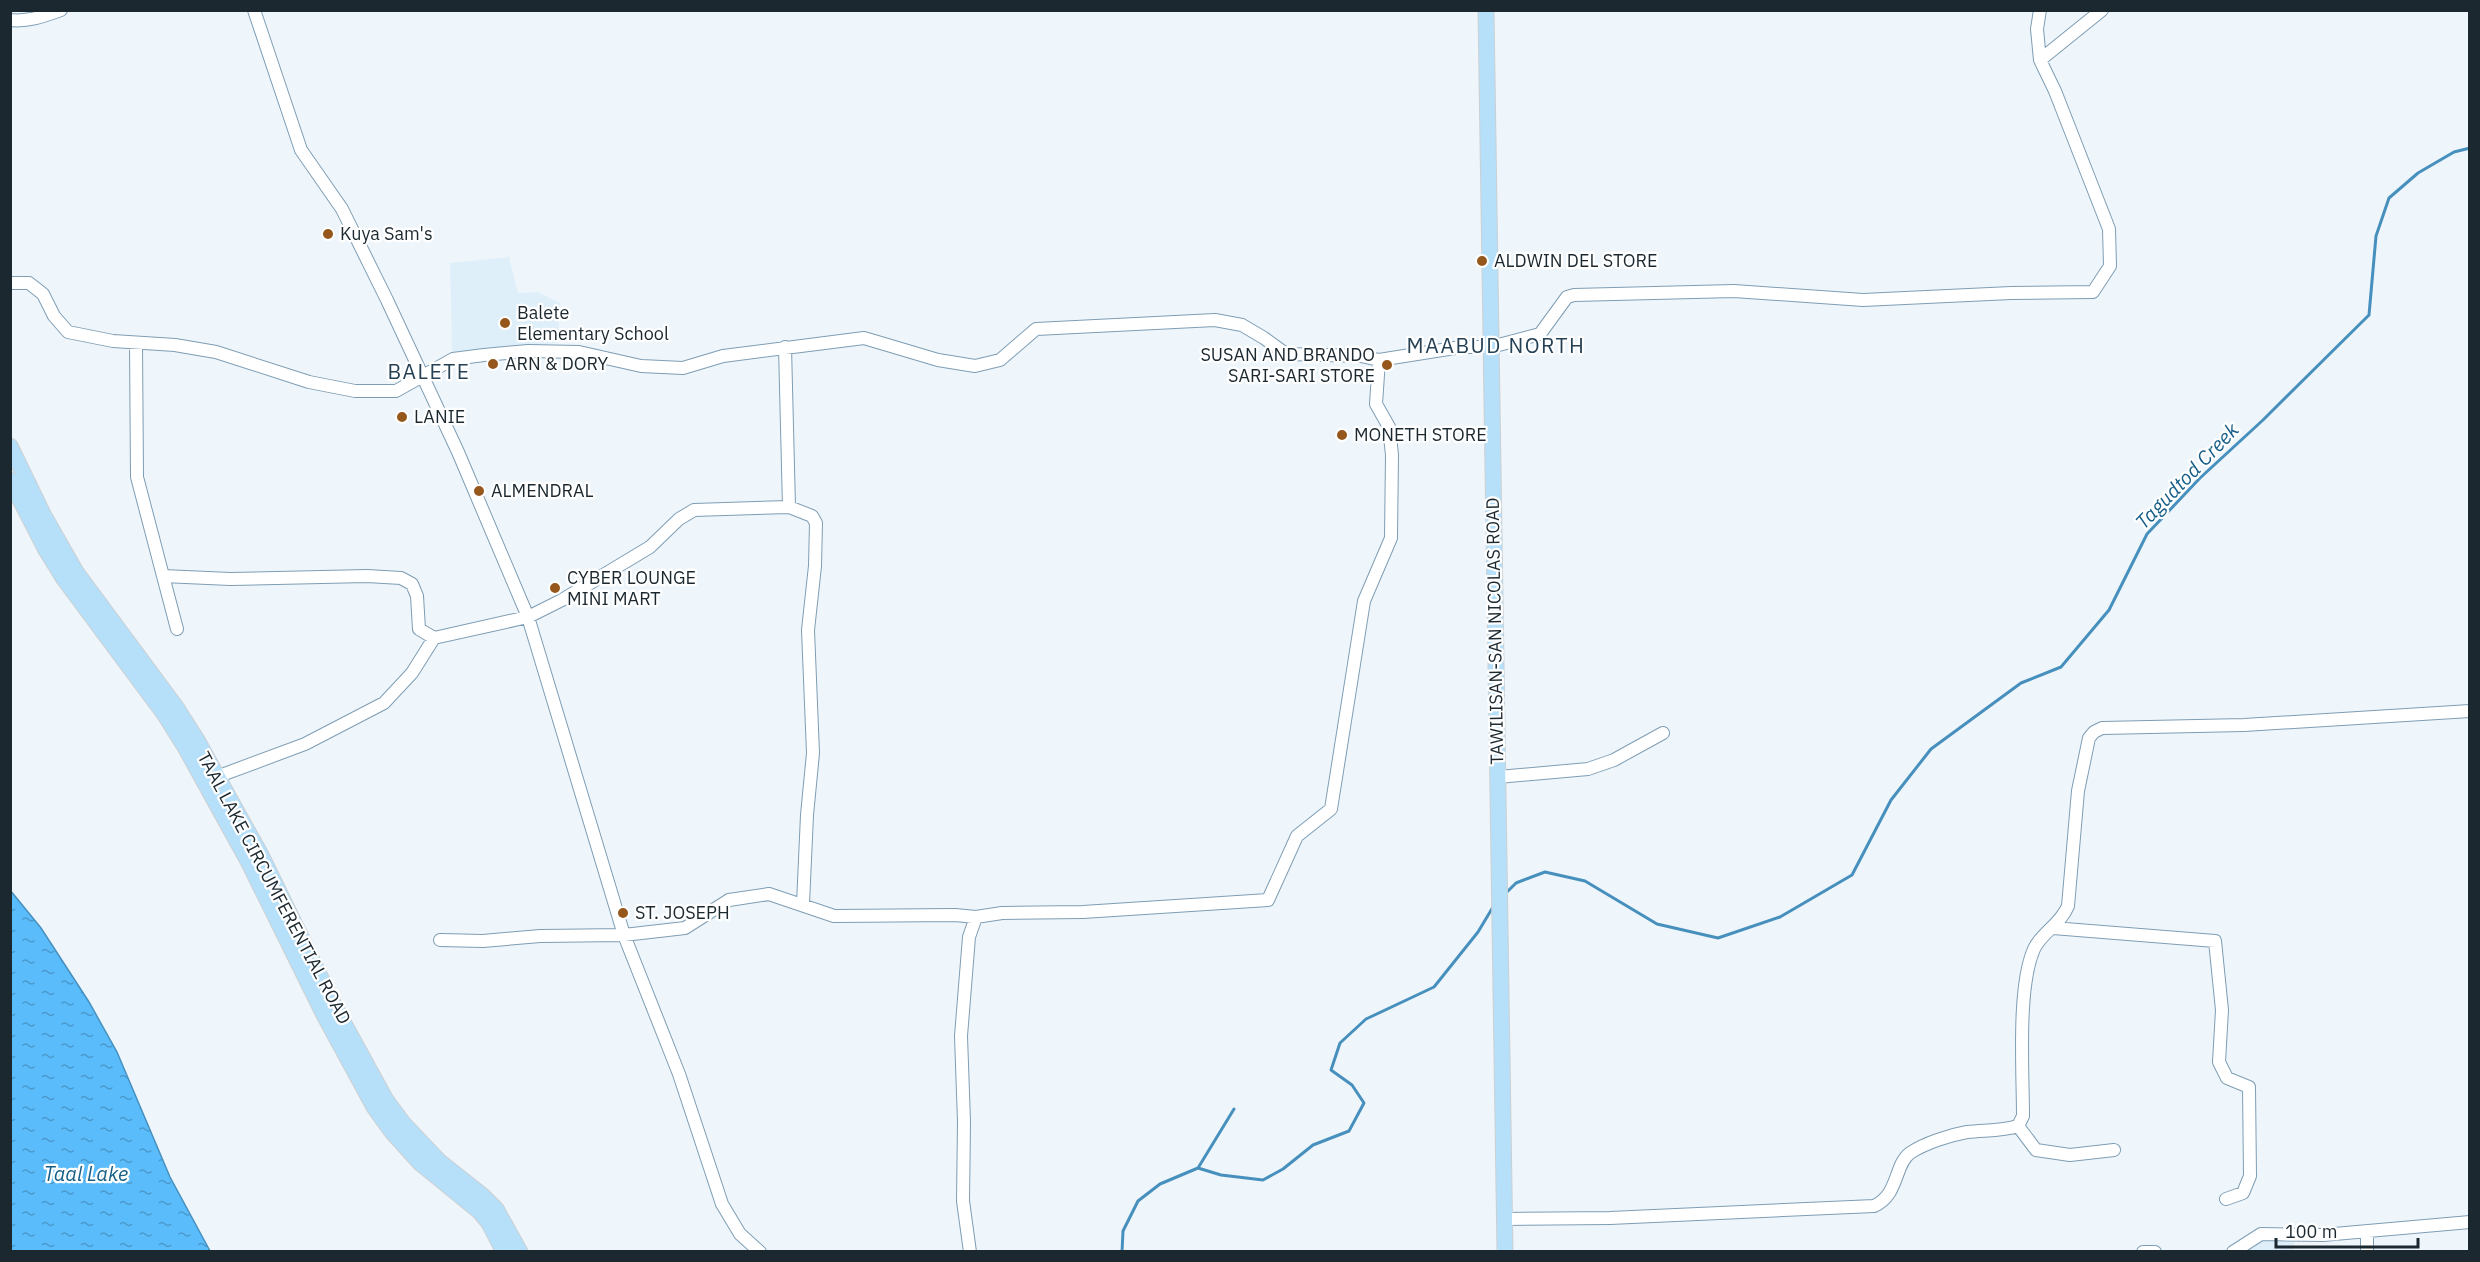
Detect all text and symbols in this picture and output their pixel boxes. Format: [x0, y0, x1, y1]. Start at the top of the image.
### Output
place label: Kuya Sam's [340, 222, 433, 245]
marker: Kuya Sam's [321, 227, 335, 241]
place label: ALDWIN DEL STORE [1494, 249, 1658, 272]
marker: ALDWIN DEL STORE [1475, 254, 1489, 268]
place label: Balete Elementary School [517, 301, 669, 345]
marker: Balete Elementary School [498, 316, 512, 330]
district label: MAABUD NORTH [1407, 331, 1585, 359]
place label: SUSAN AND BRANDO SARI-SARI STORE [1200, 343, 1375, 387]
place label: ARN & DORY [505, 352, 608, 375]
district label: BALETE [388, 357, 470, 385]
marker: ARN & DORY [486, 357, 500, 371]
marker: SUSAN AND BRANDO SARI-SARI STORE [1380, 358, 1394, 372]
place label: LANIE [414, 405, 465, 428]
marker: LANIE [395, 410, 409, 424]
water label: Tagudtod Creek [2129, 416, 2245, 535]
place label: MONETH STORE [1354, 423, 1487, 446]
marker: MONETH STORE [1335, 428, 1349, 442]
place label: ALMENDRAL [491, 479, 594, 502]
marker: ALMENDRAL [472, 484, 486, 498]
street label: TAWILISAN-SAN NICOLAS ROAD [1481, 497, 1508, 765]
place label: CYBER LOUNGE MINI MART [567, 566, 696, 610]
marker: CYBER LOUNGE MINI MART [548, 581, 562, 595]
street label: TAAL LAKE CIRCUMFERENTIAL ROAD [193, 748, 356, 1028]
place label: ST. JOSEPH [635, 901, 730, 924]
marker: ST. JOSEPH [616, 906, 630, 920]
water label: Taal Lake [44, 1160, 128, 1187]
scale bar [2276, 1211, 2418, 1249]
text: 100 m [2285, 1220, 2337, 1243]

